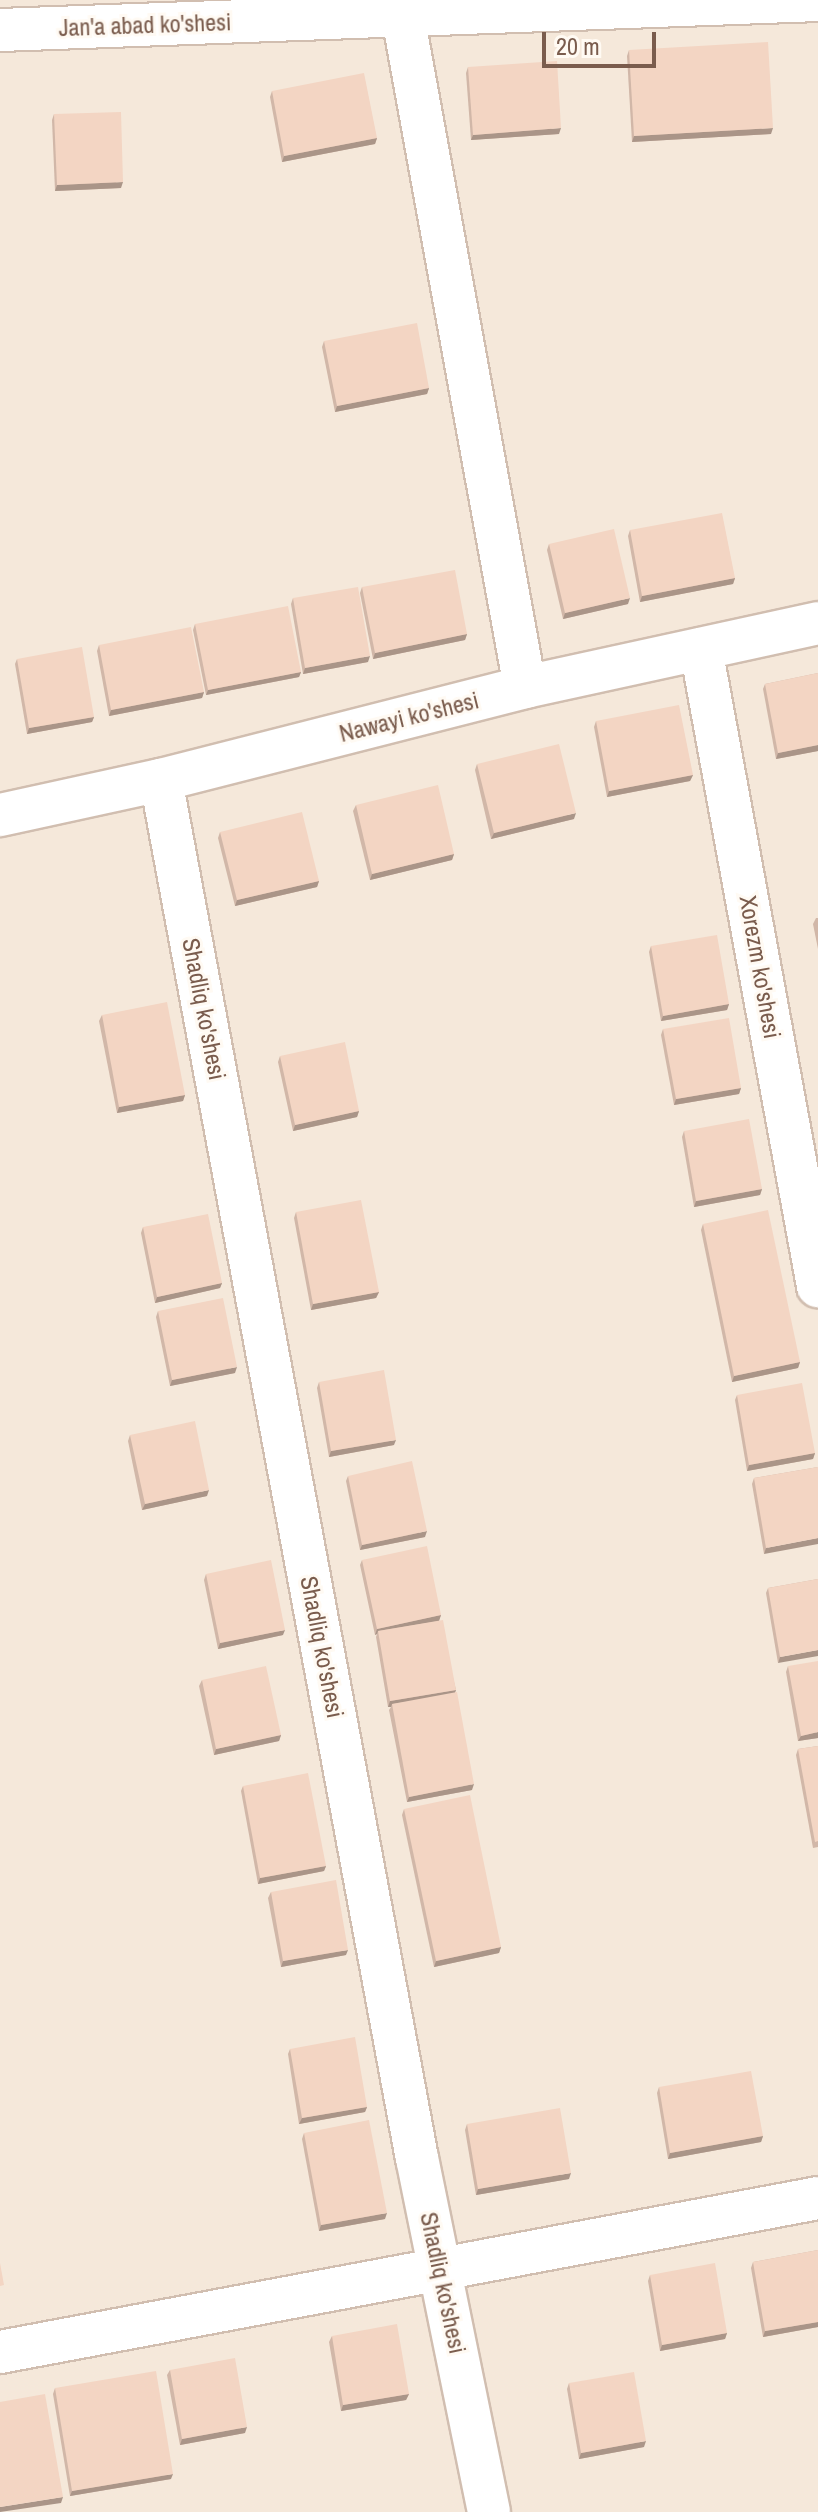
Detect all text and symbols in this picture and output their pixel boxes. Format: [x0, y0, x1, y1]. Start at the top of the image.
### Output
street label: Jan'a abad ko'shesi [58, 8, 232, 42]
scale bar [546, 16, 660, 66]
text: 20 m [556, 30, 600, 62]
street label: Nawayi ko'shesi [336, 686, 482, 748]
street label: Xorezm ko'shesi [733, 893, 787, 1041]
street label: Shadliq ko'shesi [176, 936, 232, 1082]
street label: Shadliq ko'shesi [294, 1574, 350, 1720]
street label: Shadliq ko'shesi [414, 2210, 472, 2356]

